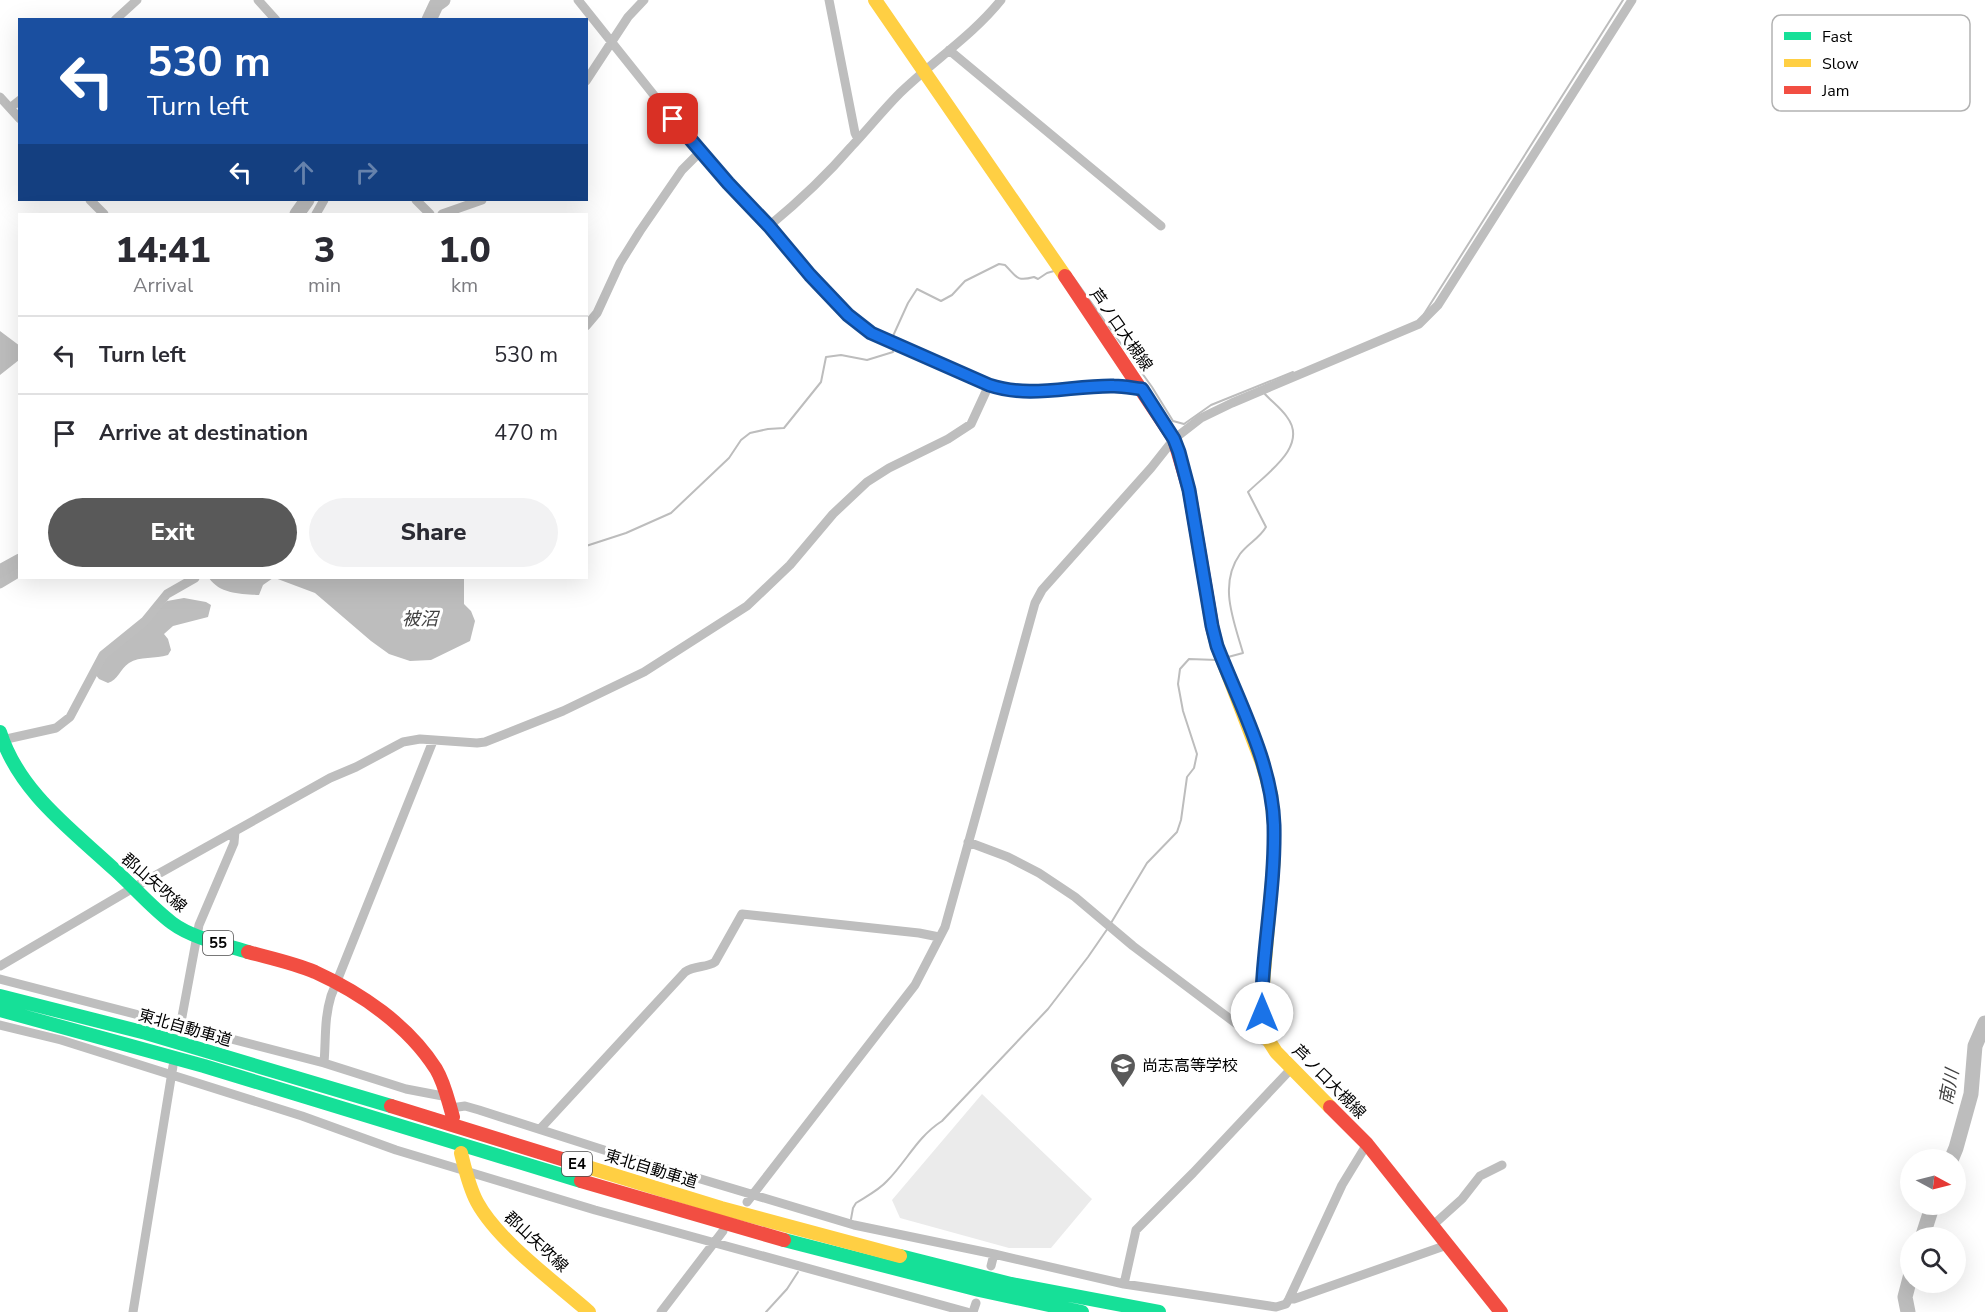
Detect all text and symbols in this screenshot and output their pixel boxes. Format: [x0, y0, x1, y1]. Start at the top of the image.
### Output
legend [1772, 15, 1970, 111]
text: Fast [1822, 26, 1853, 48]
text: 530 m [147, 34, 271, 91]
icon: left [48, 42, 126, 120]
text: Slow [1822, 53, 1859, 75]
text: Jam [1821, 80, 1849, 102]
text: Turn left [147, 88, 248, 125]
pin [647, 93, 698, 144]
icon: arrive [656, 102, 689, 135]
icon: left [224, 156, 257, 189]
icon: ahead [287, 156, 320, 189]
icon: right [350, 156, 383, 189]
text: 14:41 [115, 226, 211, 275]
text: 3 [314, 226, 335, 275]
text: 1.0 [438, 226, 491, 275]
text: Arrival [133, 272, 193, 299]
text: min [308, 272, 341, 299]
text: km [451, 272, 478, 299]
street label: 芦ノ口大槻線 [1084, 284, 1158, 376]
icon: left [48, 339, 81, 372]
text: Turn left [99, 340, 186, 370]
text: 530 m [494, 340, 558, 370]
icon: arrive [48, 417, 81, 450]
text: Arrive at destination [99, 418, 308, 448]
text: 470 m [494, 418, 558, 448]
button: Exit [48, 498, 297, 567]
button: Share [309, 498, 558, 567]
water label: 被沼 [402, 607, 441, 631]
street label: 郡山矢吹線 [117, 848, 191, 918]
road number: 55 [203, 931, 233, 955]
position arrow [1230, 981, 1294, 1045]
street label: 東北自動車道 [136, 1004, 234, 1052]
street label: 芦ノ口大槻線 [1287, 1040, 1371, 1124]
school or university icon: 尚志高等学校 [1108, 1051, 1138, 1089]
place label: 尚志高等学校 [1142, 1055, 1238, 1077]
water label: 南川 [1934, 1065, 1965, 1107]
street label: 東北自動車道 [602, 1144, 700, 1194]
north arrow [1900, 1149, 1966, 1215]
map controls [1900, 1149, 1966, 1293]
road number: E4 [562, 1152, 592, 1176]
street label: 郡山矢吹線 [499, 1207, 573, 1277]
button: search [1900, 1227, 1966, 1293]

